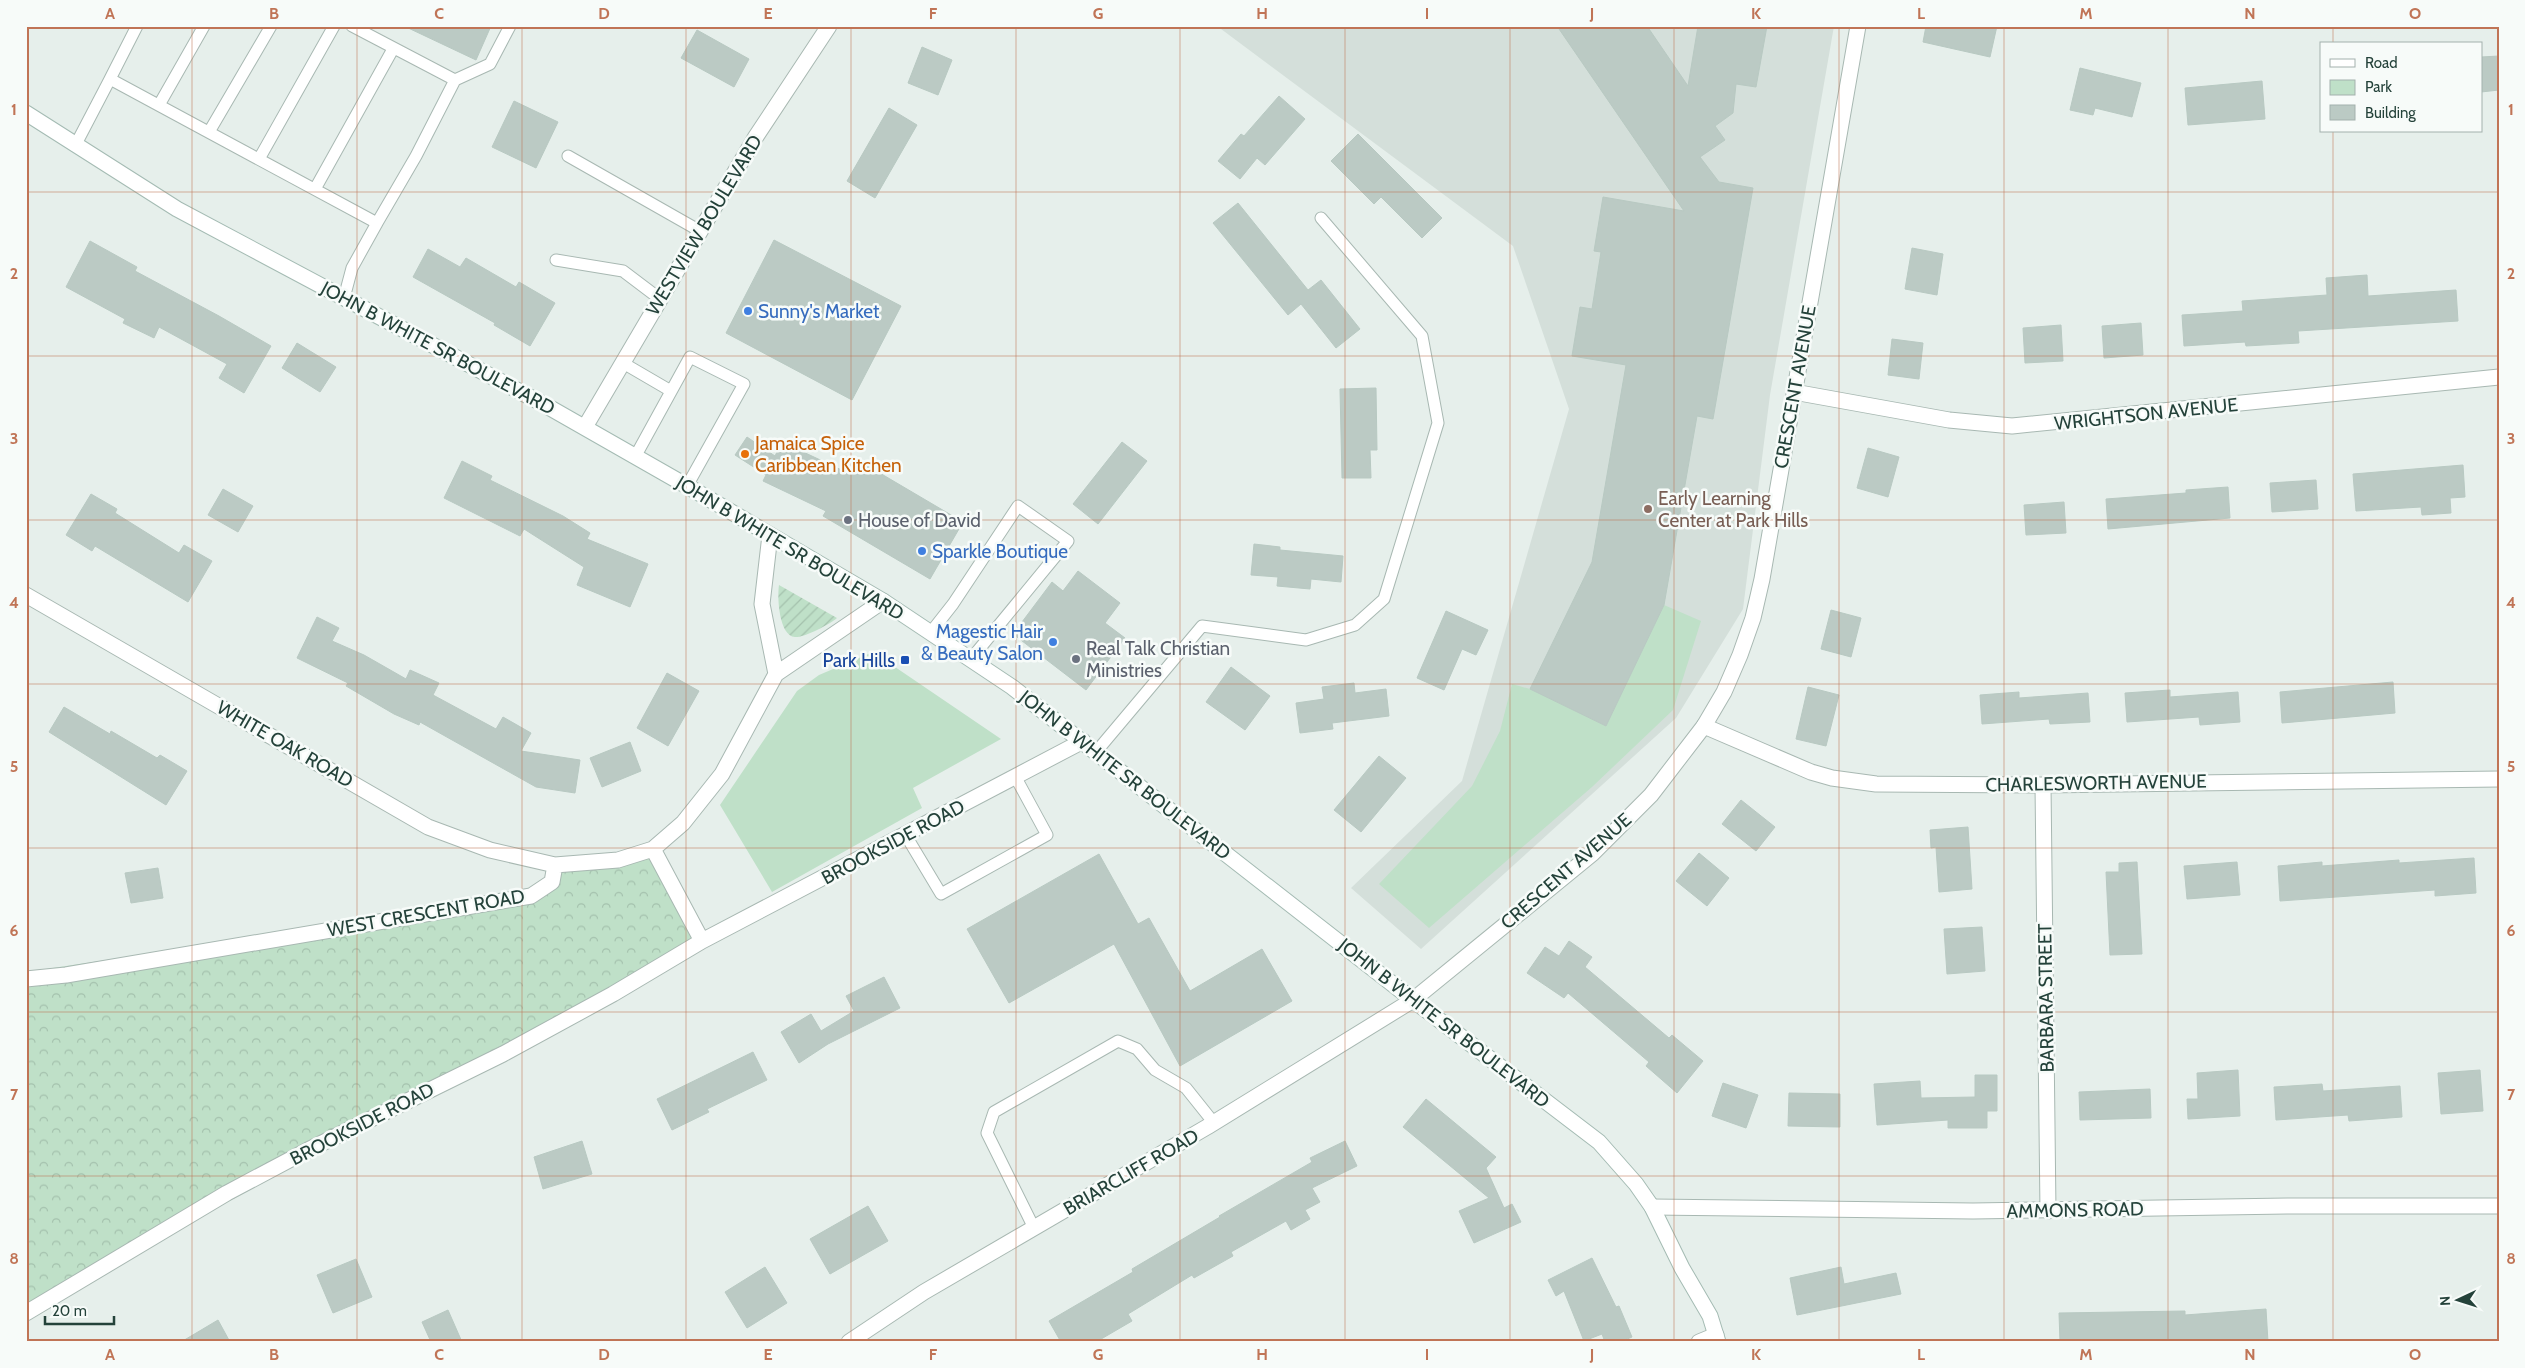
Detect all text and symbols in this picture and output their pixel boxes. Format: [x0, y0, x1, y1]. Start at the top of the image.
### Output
text: A [105, 4, 115, 23]
text: B [269, 4, 279, 23]
text: C [434, 4, 444, 23]
text: D [598, 4, 610, 23]
text: E [763, 4, 773, 23]
text: F [929, 4, 938, 23]
text: G [1093, 4, 1103, 23]
text: H [1256, 4, 1268, 23]
text: I [1425, 4, 1429, 23]
text: J [1589, 4, 1594, 23]
text: K [1751, 4, 1761, 23]
text: L [1917, 4, 1925, 23]
text: M [2079, 4, 2093, 23]
text: N [2244, 4, 2256, 23]
text: O [2409, 4, 2421, 23]
legend [2320, 42, 2482, 132]
text: Road [2365, 54, 2398, 72]
text: Park [2365, 78, 2392, 96]
text: 1 [11, 100, 17, 119]
text: 1 [2508, 100, 2514, 119]
text: Building [2365, 104, 2416, 122]
street label: WESTVIEW BOULEVARD [641, 130, 767, 319]
text: 2 [10, 264, 18, 283]
text: 2 [2507, 264, 2515, 283]
street label: JOHN B WHITE SR BOULEVARD [316, 276, 559, 420]
place label: Sunny's Market [758, 300, 880, 323]
street label: CRESCENT AVENUE [1769, 304, 1821, 470]
marker: Sunny's Market [742, 305, 754, 317]
street label: WRIGHTSON AVENUE [2053, 393, 2239, 435]
text: 3 [10, 429, 18, 448]
text: 3 [2507, 429, 2515, 448]
place label: Jamaica Spice Caribbean Kitchen [754, 432, 902, 477]
marker: Jamaica Spice Caribbean Kitchen [739, 448, 751, 460]
street label: JOHN B WHITE SR BOULEVARD [671, 470, 908, 625]
place label: Early Learning Center at Park Hills [1658, 487, 1808, 532]
marker: Early Learning Center at Park Hills [1642, 503, 1654, 515]
place label: House of David [858, 509, 981, 532]
marker: House of David [842, 514, 854, 526]
place label: Sparkle Boutique [932, 540, 1068, 563]
marker: Sparkle Boutique [916, 545, 928, 557]
text: 4 [9, 593, 19, 612]
text: 4 [2506, 593, 2516, 612]
place label: Magestic Hair & Beauty Salon [921, 620, 1043, 665]
marker: Magestic Hair & Beauty Salon [1047, 636, 1059, 648]
place label: Real Talk Christian Ministries [1086, 637, 1230, 682]
place label: Park Hills [822, 649, 895, 672]
marker: Real Talk Christian Ministries [1070, 653, 1082, 665]
marker: Park Hills [899, 654, 911, 666]
street label: JOHN B WHITE SR BOULEVARD [1014, 685, 1235, 865]
street label: WHITE OAK ROAD [213, 696, 357, 792]
text: 5 [10, 757, 18, 776]
text: 5 [2507, 757, 2515, 776]
street label: CHARLESWORTH AVENUE [1985, 770, 2207, 796]
street label: BROOKSIDE ROAD [818, 795, 969, 889]
street label: CRESCENT AVENUE [1496, 808, 1636, 934]
street label: WEST CRESCENT ROAD [325, 884, 527, 942]
text: 6 [10, 921, 19, 940]
text: 6 [2507, 921, 2516, 940]
street label: BARBARA STREET [2033, 923, 2059, 1073]
street label: JOHN B WHITE SR BOULEVARD [1333, 933, 1554, 1113]
street label: BROOKSIDE ROAD [286, 1078, 438, 1170]
text: 7 [10, 1085, 19, 1104]
text: 7 [2507, 1085, 2516, 1104]
street label: BRIARCLIFF ROAD [1059, 1124, 1203, 1220]
street label: AMMONS ROAD [2006, 1197, 2144, 1223]
text: 8 [9, 1249, 19, 1268]
text: 8 [2506, 1249, 2516, 1268]
north arrow [2432, 1276, 2482, 1326]
scale bar [45, 1293, 114, 1325]
text: N [2436, 1295, 2454, 1306]
text: 20 m [52, 1302, 87, 1320]
text: A [105, 1345, 115, 1364]
text: B [269, 1345, 279, 1364]
text: C [434, 1345, 444, 1364]
text: D [598, 1345, 610, 1364]
text: E [763, 1345, 773, 1364]
text: F [929, 1345, 938, 1364]
text: G [1093, 1345, 1103, 1364]
text: H [1256, 1345, 1268, 1364]
text: I [1425, 1345, 1429, 1364]
text: J [1589, 1345, 1594, 1364]
text: K [1751, 1345, 1761, 1364]
text: L [1917, 1345, 1925, 1364]
text: M [2079, 1345, 2093, 1364]
text: N [2244, 1345, 2256, 1364]
text: O [2409, 1345, 2421, 1364]

